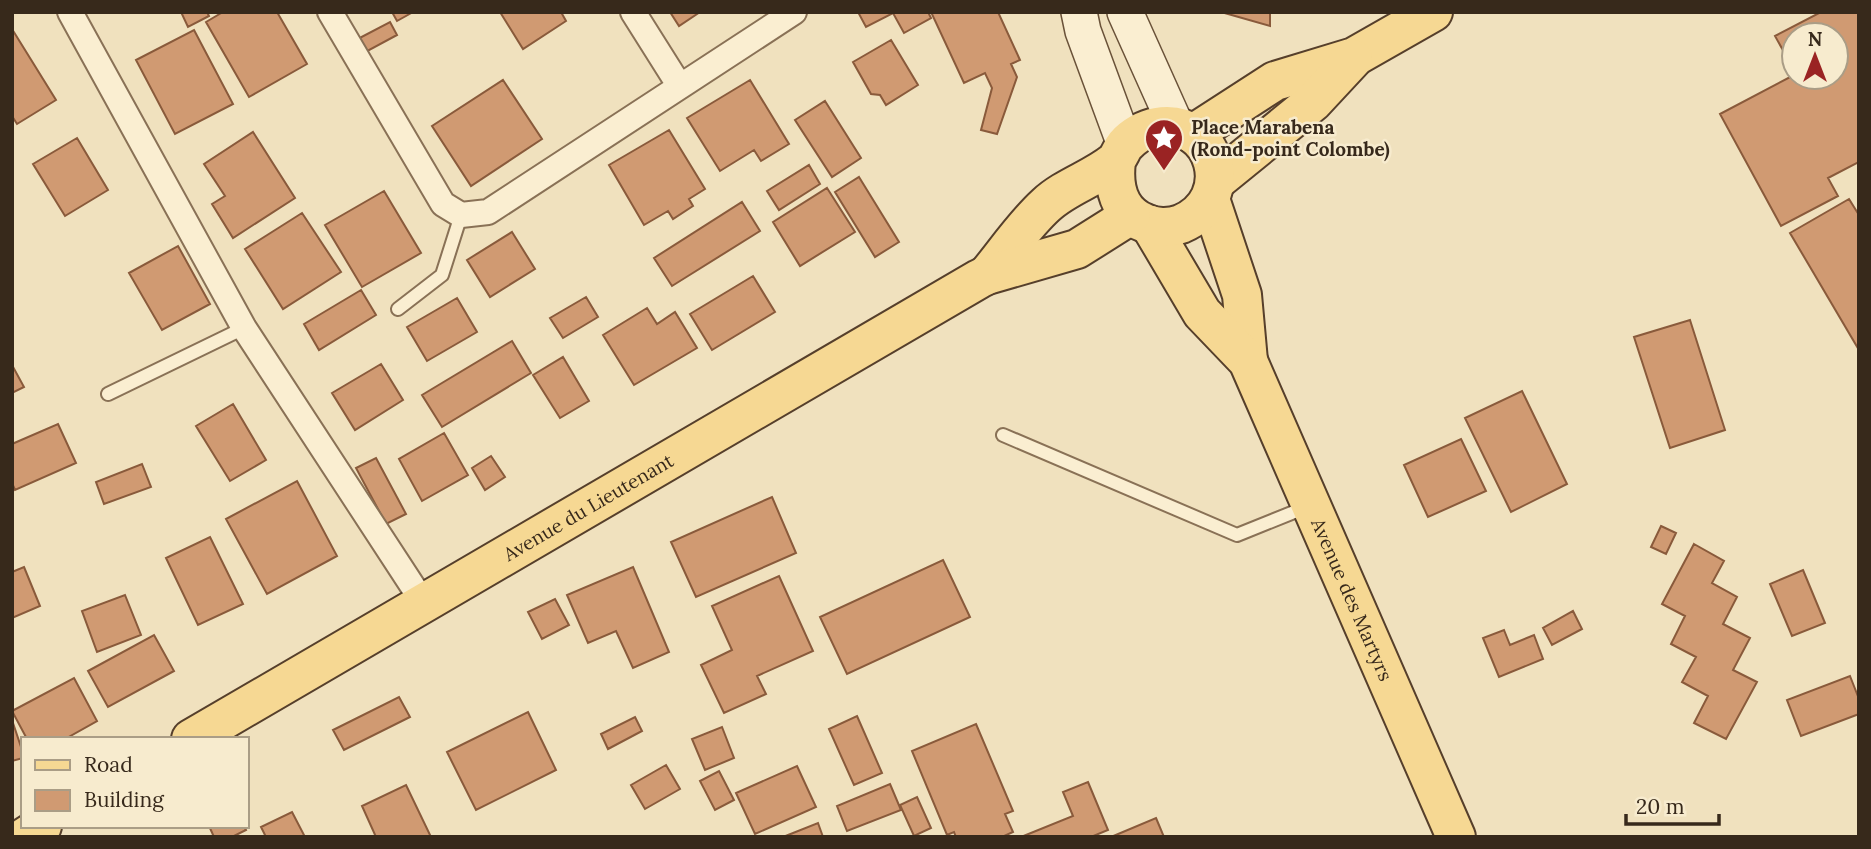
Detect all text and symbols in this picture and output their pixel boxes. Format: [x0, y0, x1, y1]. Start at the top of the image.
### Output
north arrow [1780, 21, 1850, 91]
text: N [1808, 27, 1823, 51]
place label: Place Marabena (Rond-point Colombe) [1191, 115, 1390, 162]
place icon: Place Marabena (Rond-point Colombe) [1143, 117, 1185, 172]
street label: Avenue du Lieutenant [498, 448, 678, 567]
street label: Avenue des Martyrs [1306, 514, 1398, 685]
legend [21, 737, 248, 828]
text: Road [84, 751, 133, 778]
scale bar [1626, 782, 1719, 826]
text: Building [84, 786, 164, 813]
text: 20 m [1636, 793, 1685, 820]

